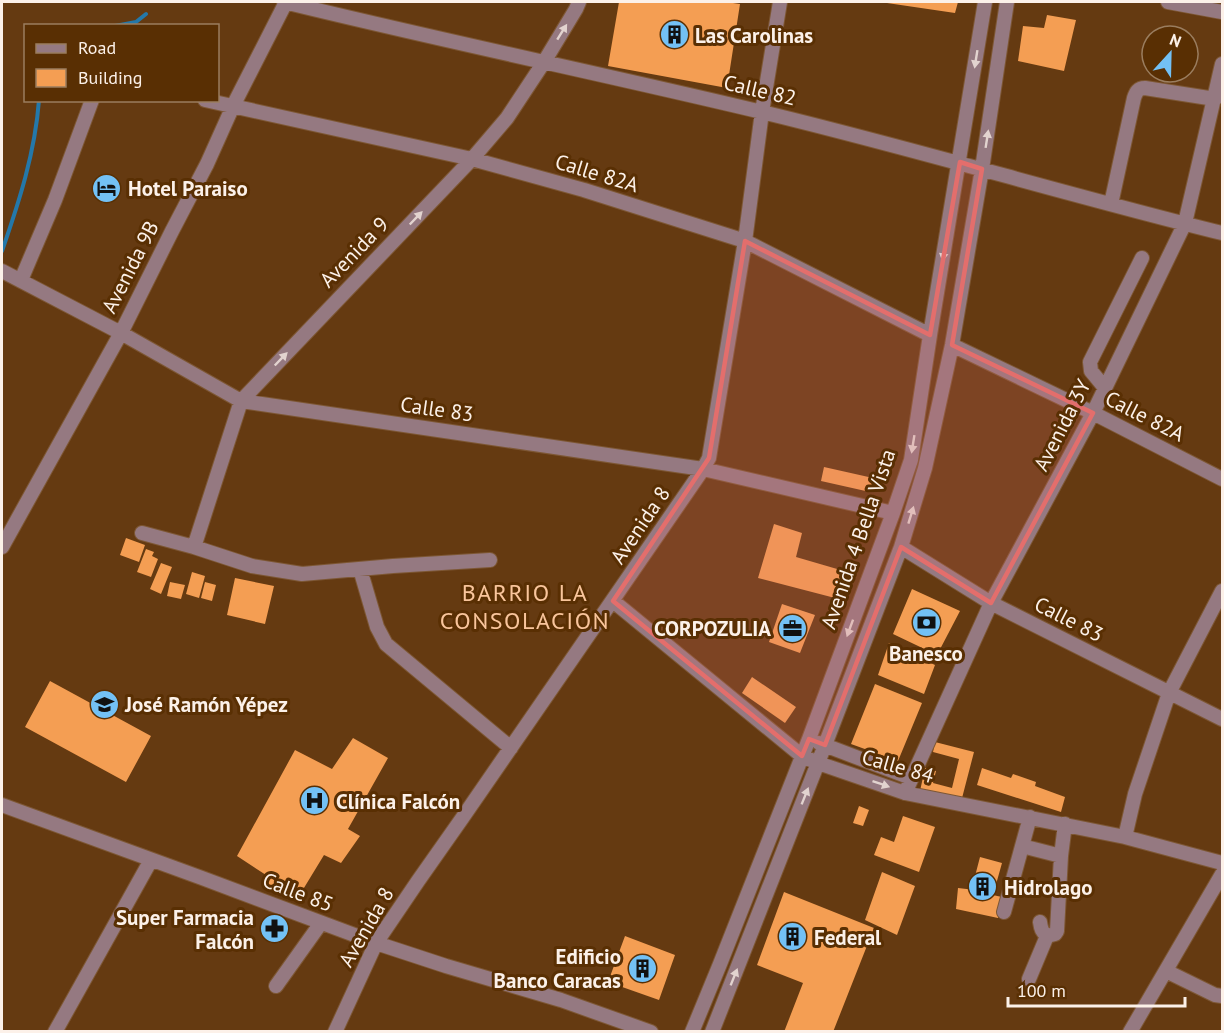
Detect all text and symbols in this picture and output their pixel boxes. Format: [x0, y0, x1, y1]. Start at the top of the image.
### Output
building icon: Las Carolinas [658, 19, 690, 51]
place label: Las Carolinas [695, 22, 813, 49]
legend [24, 24, 219, 102]
one-way arrow [557, 24, 568, 40]
north arrow [1140, 24, 1200, 84]
text: N [1167, 29, 1184, 51]
text: Road [78, 36, 116, 59]
one-way arrow [971, 50, 980, 69]
text: Building [78, 66, 142, 89]
street label: Calle 82 [721, 69, 799, 111]
one-way arrow [982, 129, 991, 148]
street label: Calle 82A [552, 148, 643, 199]
hotel icon: Hotel Paraiso [91, 172, 123, 204]
place label: Hotel Paraiso [128, 175, 248, 202]
one-way arrow [409, 210, 423, 225]
street label: Avenida 9 [314, 211, 394, 293]
street label: Avenida 9B [95, 216, 165, 318]
one-way arrow [939, 242, 948, 261]
one-way arrow [274, 351, 288, 366]
street label: Avenida 3Y [1027, 374, 1097, 476]
street label: Calle 82A [1101, 385, 1190, 448]
street label: Calle 83 [399, 391, 475, 427]
one-way arrow [909, 435, 918, 454]
street label: Avenida 4 Bella Vista [815, 446, 901, 632]
street label: Avenida 8 [604, 481, 676, 569]
one-way arrow [907, 506, 916, 524]
district label: BARRIO LA CONSOLACIÓN [440, 577, 610, 636]
street label: Calle 83 [1030, 590, 1108, 648]
bank icon: Banesco [910, 606, 942, 638]
office icon: CORPOZULIA [776, 612, 808, 644]
place label: CORPOZULIA [654, 615, 771, 642]
one-way arrow [845, 619, 854, 637]
place label: Banesco [889, 640, 963, 667]
school or university icon: José Ramón Yépez [88, 688, 120, 720]
place label: José Ramón Yépez [124, 691, 288, 718]
street label: Calle 84 [859, 743, 937, 789]
one-way arrow [872, 780, 890, 790]
hospital icon: Clínica Falcón [299, 785, 331, 817]
one-way arrow [801, 787, 810, 805]
place label: Clínica Falcón [336, 788, 460, 815]
street label: Calle 85 [259, 866, 337, 918]
building icon: Hidrolago [967, 871, 999, 903]
place label: Hidrolago [1004, 874, 1092, 901]
street label: Avenida 8 [332, 882, 400, 972]
place label: Super Farmacia Falcón [116, 904, 254, 955]
pharmacy icon: Super Farmacia Falcón [259, 913, 291, 945]
building icon: Federal [777, 921, 809, 953]
place label: Federal [814, 924, 882, 951]
place label: Edificio Banco Caracas [494, 943, 621, 994]
building icon: Edificio Banco Caracas [626, 952, 658, 984]
one-way arrow [729, 968, 739, 986]
scale bar [1008, 970, 1185, 1008]
text: 100 m [1017, 979, 1066, 1002]

